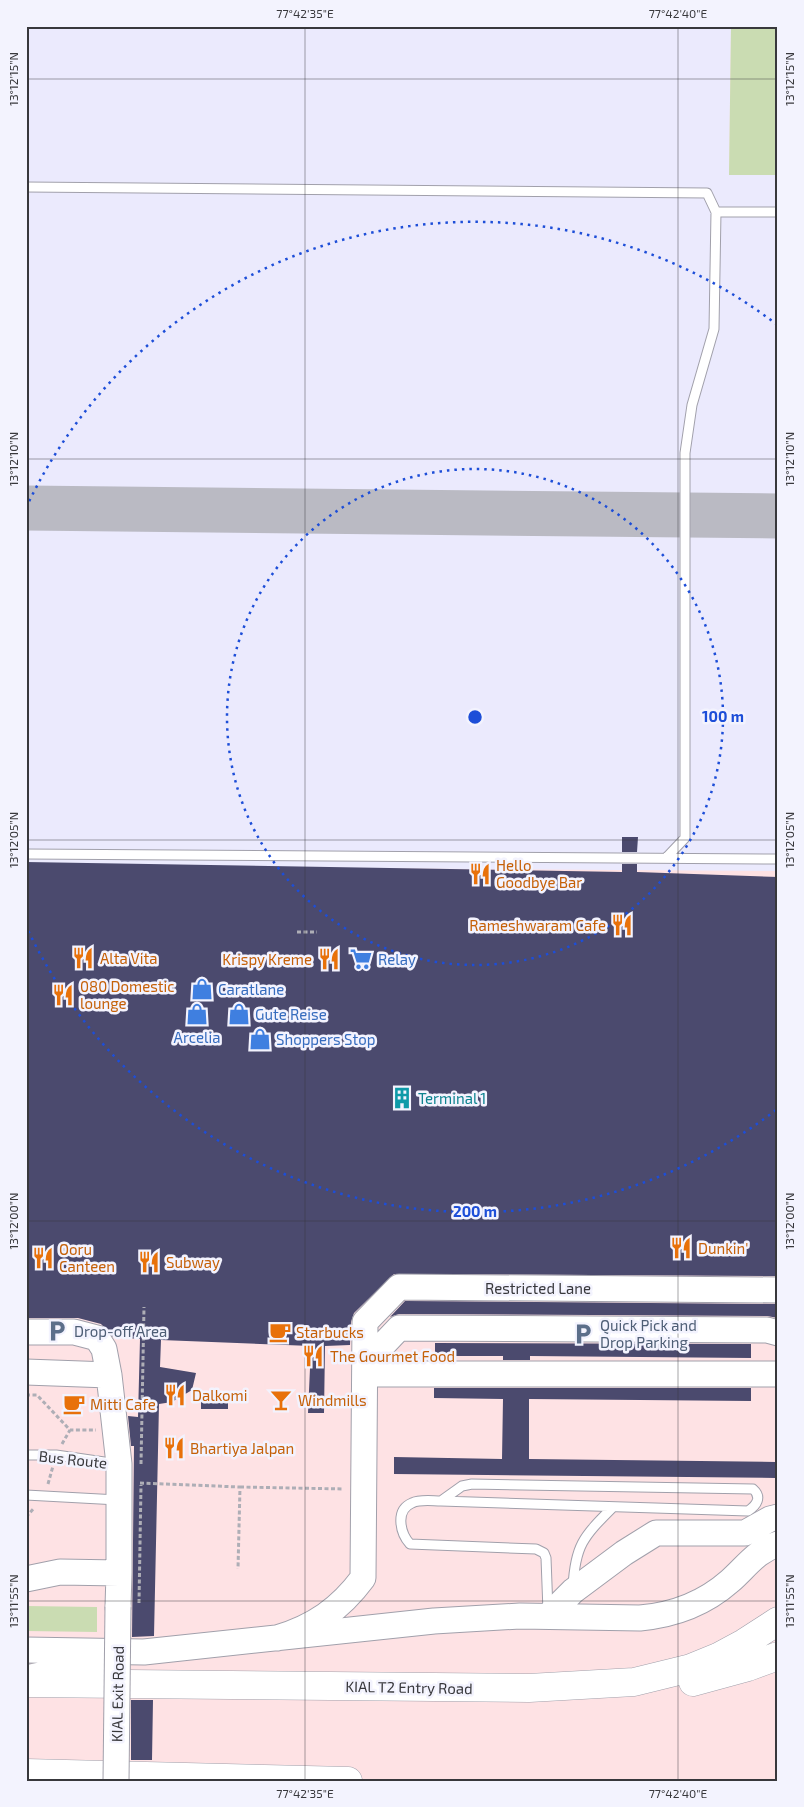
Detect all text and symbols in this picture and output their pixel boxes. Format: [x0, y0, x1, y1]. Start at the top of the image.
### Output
text: 77°42'35"E [276, 6, 334, 20]
text: 77°42'40"E [649, 6, 708, 20]
text: 13°12'15"N [6, 52, 20, 106]
text: 13°12'15"N [782, 52, 796, 106]
text: 13°12'10"N [6, 432, 20, 486]
text: 13°12'10"N [782, 432, 796, 486]
text: 100 m [702, 707, 744, 725]
centre of rings [466, 708, 484, 726]
text: 13°12'05"N [6, 812, 20, 868]
text: 13°12'05"N [782, 812, 796, 868]
place label: Hello Goodbye Bar [496, 856, 582, 891]
restaurant icon: Hello Goodbye Bar [467, 861, 493, 887]
restaurant icon: Rameshwaram Cafe [609, 912, 635, 938]
place label: Rameshwaram Cafe [469, 916, 606, 934]
restaurant icon: Alta Vita [70, 945, 96, 971]
restaurant icon: Krispy Kreme [316, 946, 342, 972]
supermarket icon: Relay [348, 946, 374, 972]
place label: Alta Vita [100, 949, 157, 967]
place label: Krispy Kreme [222, 950, 312, 968]
place label: Relay [378, 950, 416, 968]
shop icon: Caratlane [189, 976, 215, 1002]
place label: 080 Domestic lounge [80, 977, 175, 1012]
place label: Caratlane [218, 980, 284, 998]
restaurant icon: 080 Domestic lounge [50, 982, 76, 1008]
shop icon: Arcelia [184, 1001, 210, 1027]
shop icon: Gute Reise [226, 1001, 252, 1027]
place label: Gute Reise [255, 1005, 327, 1023]
shop icon: Shoppers Stop [247, 1026, 273, 1052]
place label: Arcelia [174, 1028, 220, 1046]
place label: Shoppers Stop [276, 1030, 375, 1048]
building icon: Terminal 1 [389, 1085, 415, 1111]
place label: Terminal 1 [418, 1089, 486, 1107]
text: 13°12'00"N [6, 1192, 20, 1250]
text: 13°12'00"N [782, 1192, 796, 1250]
text: 200 m [453, 1202, 497, 1220]
restaurant icon: Dunkin' [668, 1235, 694, 1261]
place label: Dunkin' [698, 1239, 748, 1257]
place label: Ooru Canteen [59, 1240, 115, 1275]
restaurant icon: Ooru Canteen [30, 1245, 56, 1271]
restaurant icon: Subway [136, 1249, 162, 1275]
place label: Subway [166, 1253, 220, 1271]
street label: Restricted Lane [485, 1279, 591, 1297]
place label: Quick Pick and Drop Parking [600, 1316, 697, 1351]
parking icon: Drop-off Area [44, 1318, 70, 1344]
cafe icon: Starbucks [267, 1319, 293, 1345]
parking icon: Quick Pick and Drop Parking [570, 1321, 596, 1347]
place label: Drop-off Area [74, 1322, 167, 1340]
place label: Starbucks [296, 1323, 364, 1341]
restaurant icon: The Gourmet Food [300, 1343, 326, 1369]
place label: The Gourmet Food [330, 1347, 455, 1365]
restaurant icon: Dalkomi [162, 1382, 188, 1408]
place label: Dalkomi [192, 1386, 247, 1404]
bar icon: Windmills [268, 1387, 294, 1413]
cafe icon: Mitti Cafe [61, 1391, 87, 1417]
place label: Windmills [298, 1391, 367, 1409]
place label: Mitti Cafe [90, 1395, 156, 1413]
restaurant icon: Bhartiya Jalpan [161, 1435, 187, 1461]
place label: Bhartiya Jalpan [190, 1439, 294, 1457]
street label: Bus Route [38, 1446, 108, 1472]
text: 13°11'55"N [6, 1574, 20, 1628]
text: 13°11'55"N [782, 1574, 796, 1628]
street label: KIAL Exit Road [107, 1646, 127, 1742]
street label: KIAL T2 Entry Road [345, 1677, 473, 1697]
text: 77°42'35"E [276, 1786, 334, 1800]
text: 77°42'40"E [649, 1786, 708, 1800]

